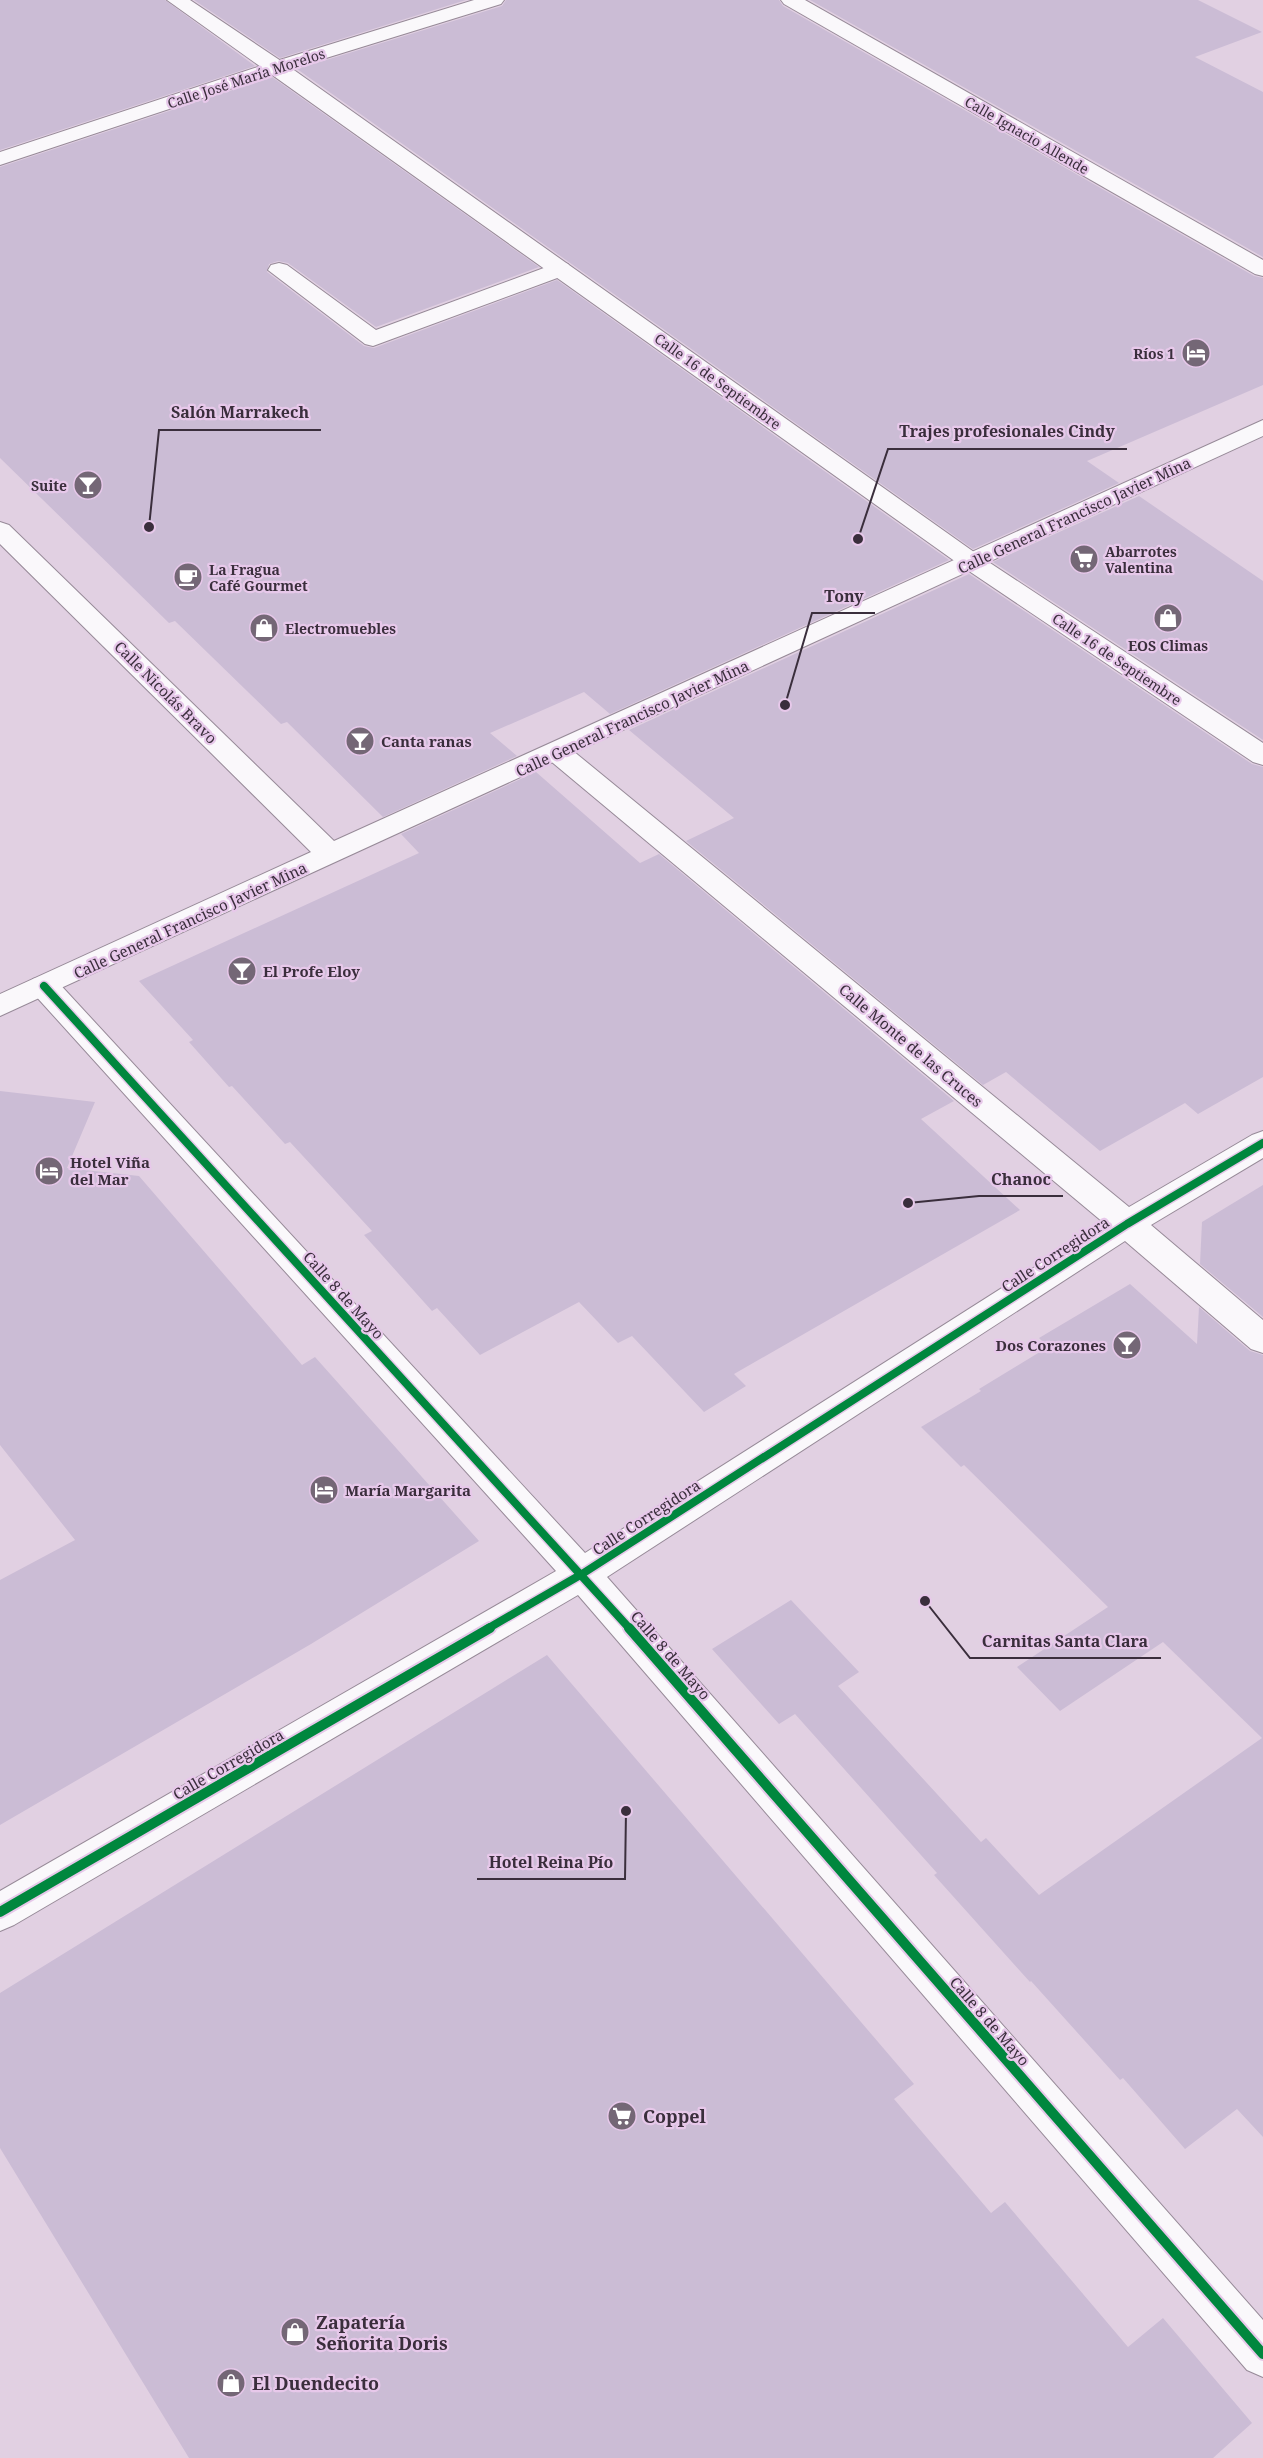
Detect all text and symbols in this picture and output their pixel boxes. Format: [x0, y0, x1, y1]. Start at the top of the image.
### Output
street label: Calle José María Morelos [165, 44, 327, 112]
street label: Calle Ignacio Allende [962, 92, 1092, 178]
street label: Calle 16 de Septiembre [651, 329, 785, 433]
hotel icon: Ríos 1 [1180, 337, 1212, 369]
place label: Ríos 1 [1133, 344, 1175, 363]
callout: Salón Marrakech [159, 396, 321, 430]
text: Salón Marrakech [171, 401, 309, 423]
callout: Trajes profesionales Cindy [888, 415, 1127, 449]
text: Trajes profesionales Cindy [899, 420, 1115, 442]
street label: Calle General Francisco Javier Mina [954, 452, 1194, 578]
bar icon: Suite [72, 469, 104, 501]
place label: Suite [31, 476, 67, 495]
place label: Abarrotes Valentina [1105, 542, 1177, 577]
supermarket icon: Abarrotes Valentina [1068, 543, 1100, 575]
place label: La Fragua Café Gourmet [209, 560, 308, 595]
cafe icon: La Fragua Café Gourmet [172, 561, 204, 593]
callout: Tony [812, 579, 875, 613]
text: Tony [824, 585, 864, 607]
shop icon: EOS Climas [1152, 602, 1184, 634]
street label: Calle 16 de Septiembre [1049, 609, 1185, 709]
shop icon: Electromuebles [248, 612, 280, 644]
place label: Electromuebles [285, 619, 396, 638]
street label: Calle Nicolás Bravo [110, 636, 222, 748]
place label: EOS Climas [1128, 636, 1208, 655]
street label: Calle General Francisco Javier Mina [512, 655, 752, 781]
bar icon: Canta ranas [344, 725, 376, 757]
place label: Canta ranas [381, 731, 472, 751]
street label: Calle General Francisco Javier Mina [70, 857, 310, 983]
bar icon: El Profe Eloy [226, 955, 258, 987]
place label: El Profe Eloy [263, 961, 360, 981]
street label: Calle Monte de las Cruces [835, 979, 987, 1111]
place label: Hotel Viña del Mar [70, 1152, 150, 1189]
hotel icon: Hotel Viña del Mar [33, 1155, 65, 1187]
callout: Chanoc [979, 1162, 1063, 1196]
text: Chanoc [991, 1168, 1051, 1190]
street label: Calle Corregidora [997, 1212, 1113, 1296]
street label: Calle 8 de Mayo [299, 1247, 389, 1343]
bar icon: Dos Corazones [1111, 1329, 1143, 1361]
place label: Dos Corazones [995, 1335, 1106, 1355]
hotel icon: María Margarita [308, 1474, 340, 1506]
street label: Calle Corregidora [588, 1475, 704, 1559]
place label: María Margarita [345, 1480, 471, 1500]
street label: Calle 8 de Mayo [627, 1606, 715, 1704]
callout: Carnitas Santa Clara [970, 1624, 1161, 1658]
text: Carnitas Santa Clara [982, 1630, 1149, 1652]
street label: Calle Corregidora [169, 1724, 287, 1804]
callout: Hotel Reina Pío [477, 1845, 625, 1879]
text: Hotel Reina Pío [489, 1851, 613, 1873]
street label: Calle 8 de Mayo [946, 1972, 1034, 2070]
supermarket icon: Coppel [606, 2100, 638, 2132]
place label: Coppel [643, 2104, 707, 2128]
place label: Zapatería Señorita Doris [316, 2310, 448, 2355]
shop icon: Zapatería Señorita Doris [279, 2316, 311, 2348]
shop icon: El Duendecito [215, 2367, 247, 2399]
place label: El Duendecito [252, 2371, 379, 2395]

